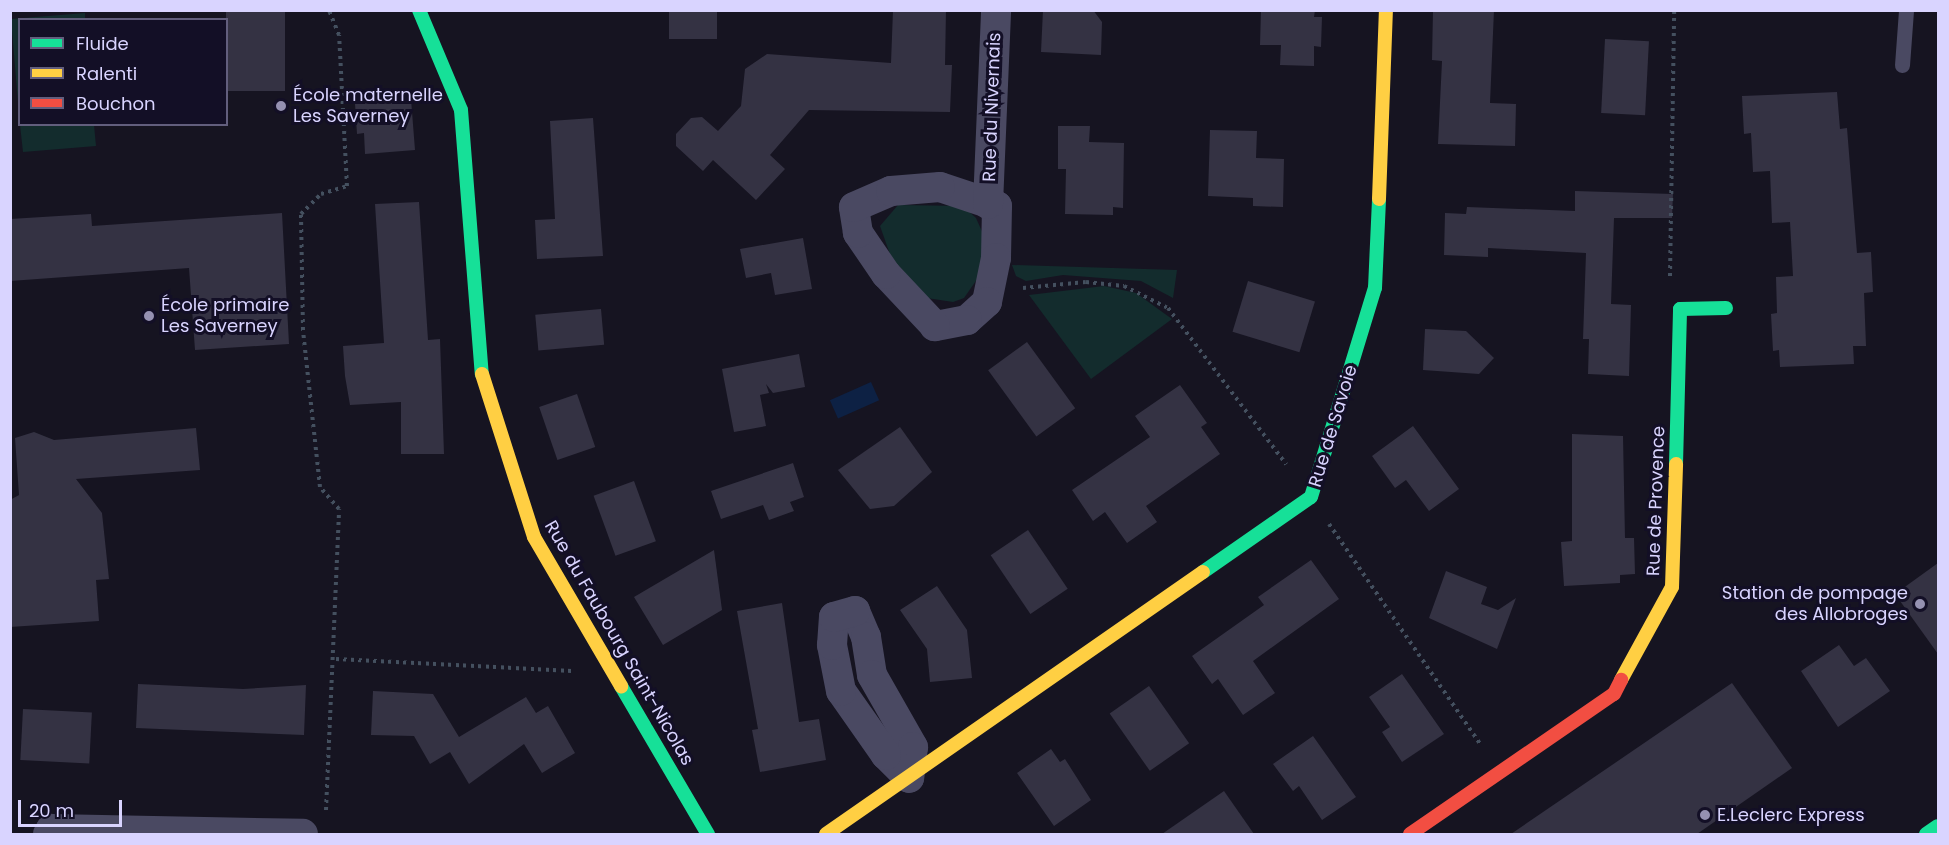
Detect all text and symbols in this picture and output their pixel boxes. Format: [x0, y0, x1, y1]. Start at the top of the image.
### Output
legend [18, 18, 228, 126]
text: Fluide [76, 31, 129, 56]
street label: Rue du Nivernais [979, 32, 1005, 182]
text: Ralenti [76, 61, 137, 86]
place label: École maternelle Les Saverney [293, 85, 443, 128]
text: Bouchon [76, 91, 156, 116]
marker: École maternelle Les Saverney [274, 99, 288, 113]
place label: École primaire Les Saverney [161, 295, 289, 338]
marker: École primaire Les Saverney [142, 309, 156, 323]
street label: Rue de Savoie [1304, 362, 1362, 490]
street label: Rue de Provence [1643, 426, 1669, 576]
street label: Rue du Faubourg Saint-Nicolas [540, 517, 698, 769]
place label: Station de pompage des Allobroges [1722, 583, 1908, 626]
marker: Station de pompage des Allobroges [1913, 597, 1927, 611]
scale bar [21, 788, 124, 826]
text: 20 m [29, 798, 74, 823]
place label: E.Leclerc Express [1717, 804, 1865, 826]
marker: E.Leclerc Express [1698, 808, 1712, 822]

